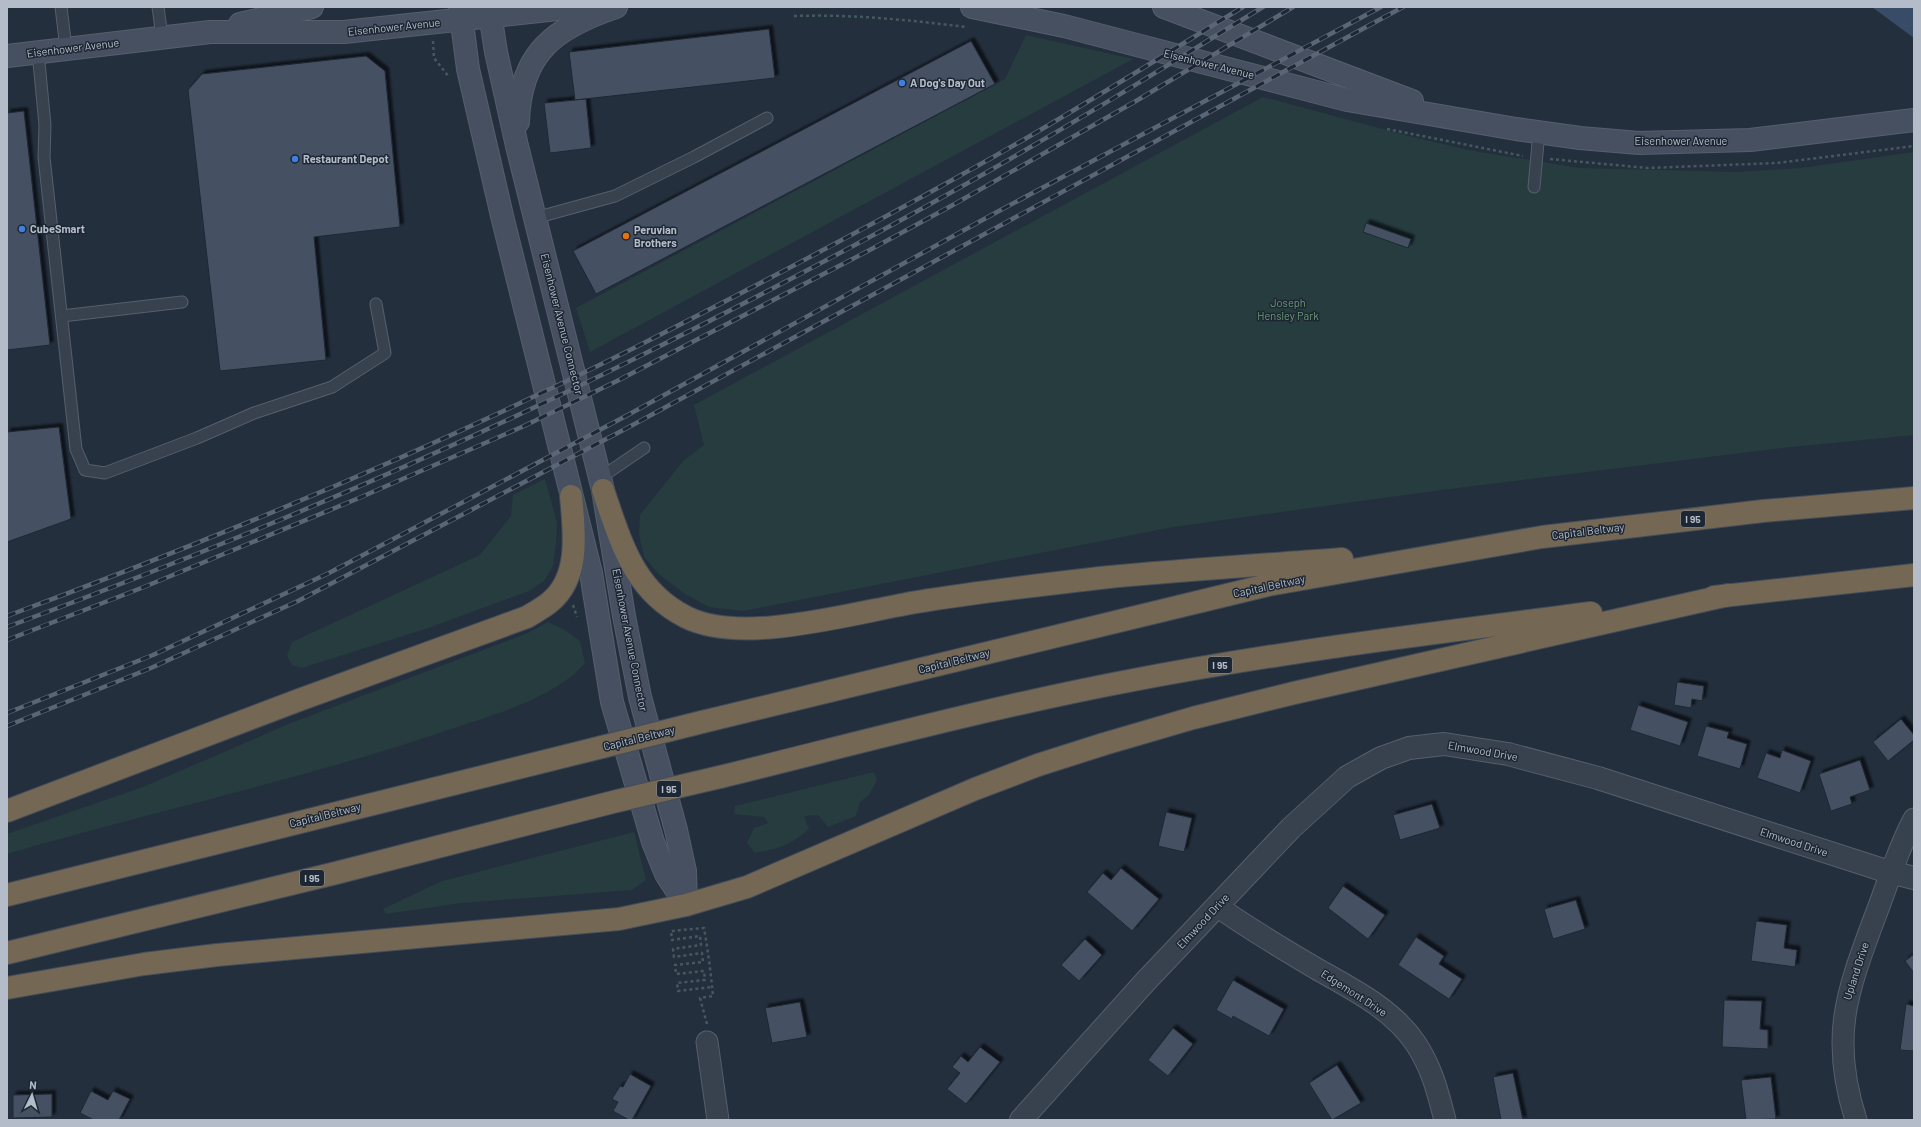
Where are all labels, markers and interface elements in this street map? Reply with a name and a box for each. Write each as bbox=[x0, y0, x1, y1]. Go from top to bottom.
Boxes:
street label: Eisenhower Avenue bbox=[347, 15, 441, 38]
street label: Eisenhower Avenue bbox=[26, 35, 120, 60]
street label: Eisenhower Avenue bbox=[1162, 46, 1256, 81]
place label: A Dog's Day Out bbox=[910, 76, 985, 89]
marker: A Dog's Day Out bbox=[897, 78, 907, 88]
street label: Eisenhower Avenue bbox=[1635, 134, 1728, 147]
place label: Restaurant Depot bbox=[303, 152, 389, 165]
marker: Restaurant Depot bbox=[290, 154, 300, 164]
place label: CubeSmart bbox=[30, 222, 85, 235]
place label: Peruvian Brothers bbox=[634, 223, 677, 249]
marker: CubeSmart bbox=[17, 224, 27, 234]
marker: Peruvian Brothers bbox=[621, 231, 631, 241]
street label: Eisenhower Avenue Connector bbox=[539, 252, 586, 396]
park label: Joseph Hensley Park bbox=[1257, 296, 1319, 322]
road number: I 95 bbox=[1681, 511, 1705, 527]
street label: Capital Beltway bbox=[1551, 520, 1625, 541]
street label: Eisenhower Avenue Connector bbox=[610, 567, 651, 712]
street label: Capital Beltway bbox=[1232, 572, 1306, 599]
street label: Capital Beltway bbox=[917, 645, 991, 676]
road number: I 95 bbox=[1208, 657, 1232, 673]
street label: Capital Beltway bbox=[602, 722, 676, 753]
street label: Elmwood Drive bbox=[1447, 738, 1519, 763]
road number: I 95 bbox=[657, 781, 681, 797]
street label: Capital Beltway bbox=[288, 799, 362, 830]
street label: Elmwood Drive bbox=[1759, 824, 1830, 859]
road number: I 95 bbox=[300, 870, 324, 886]
street label: Elmwood Drive bbox=[1174, 890, 1232, 951]
street label: Upland Drive bbox=[1840, 940, 1871, 1001]
street label: Edgemont Drive bbox=[1319, 966, 1390, 1019]
north arrow bbox=[12, 1075, 52, 1115]
text: N bbox=[29, 1078, 37, 1091]

